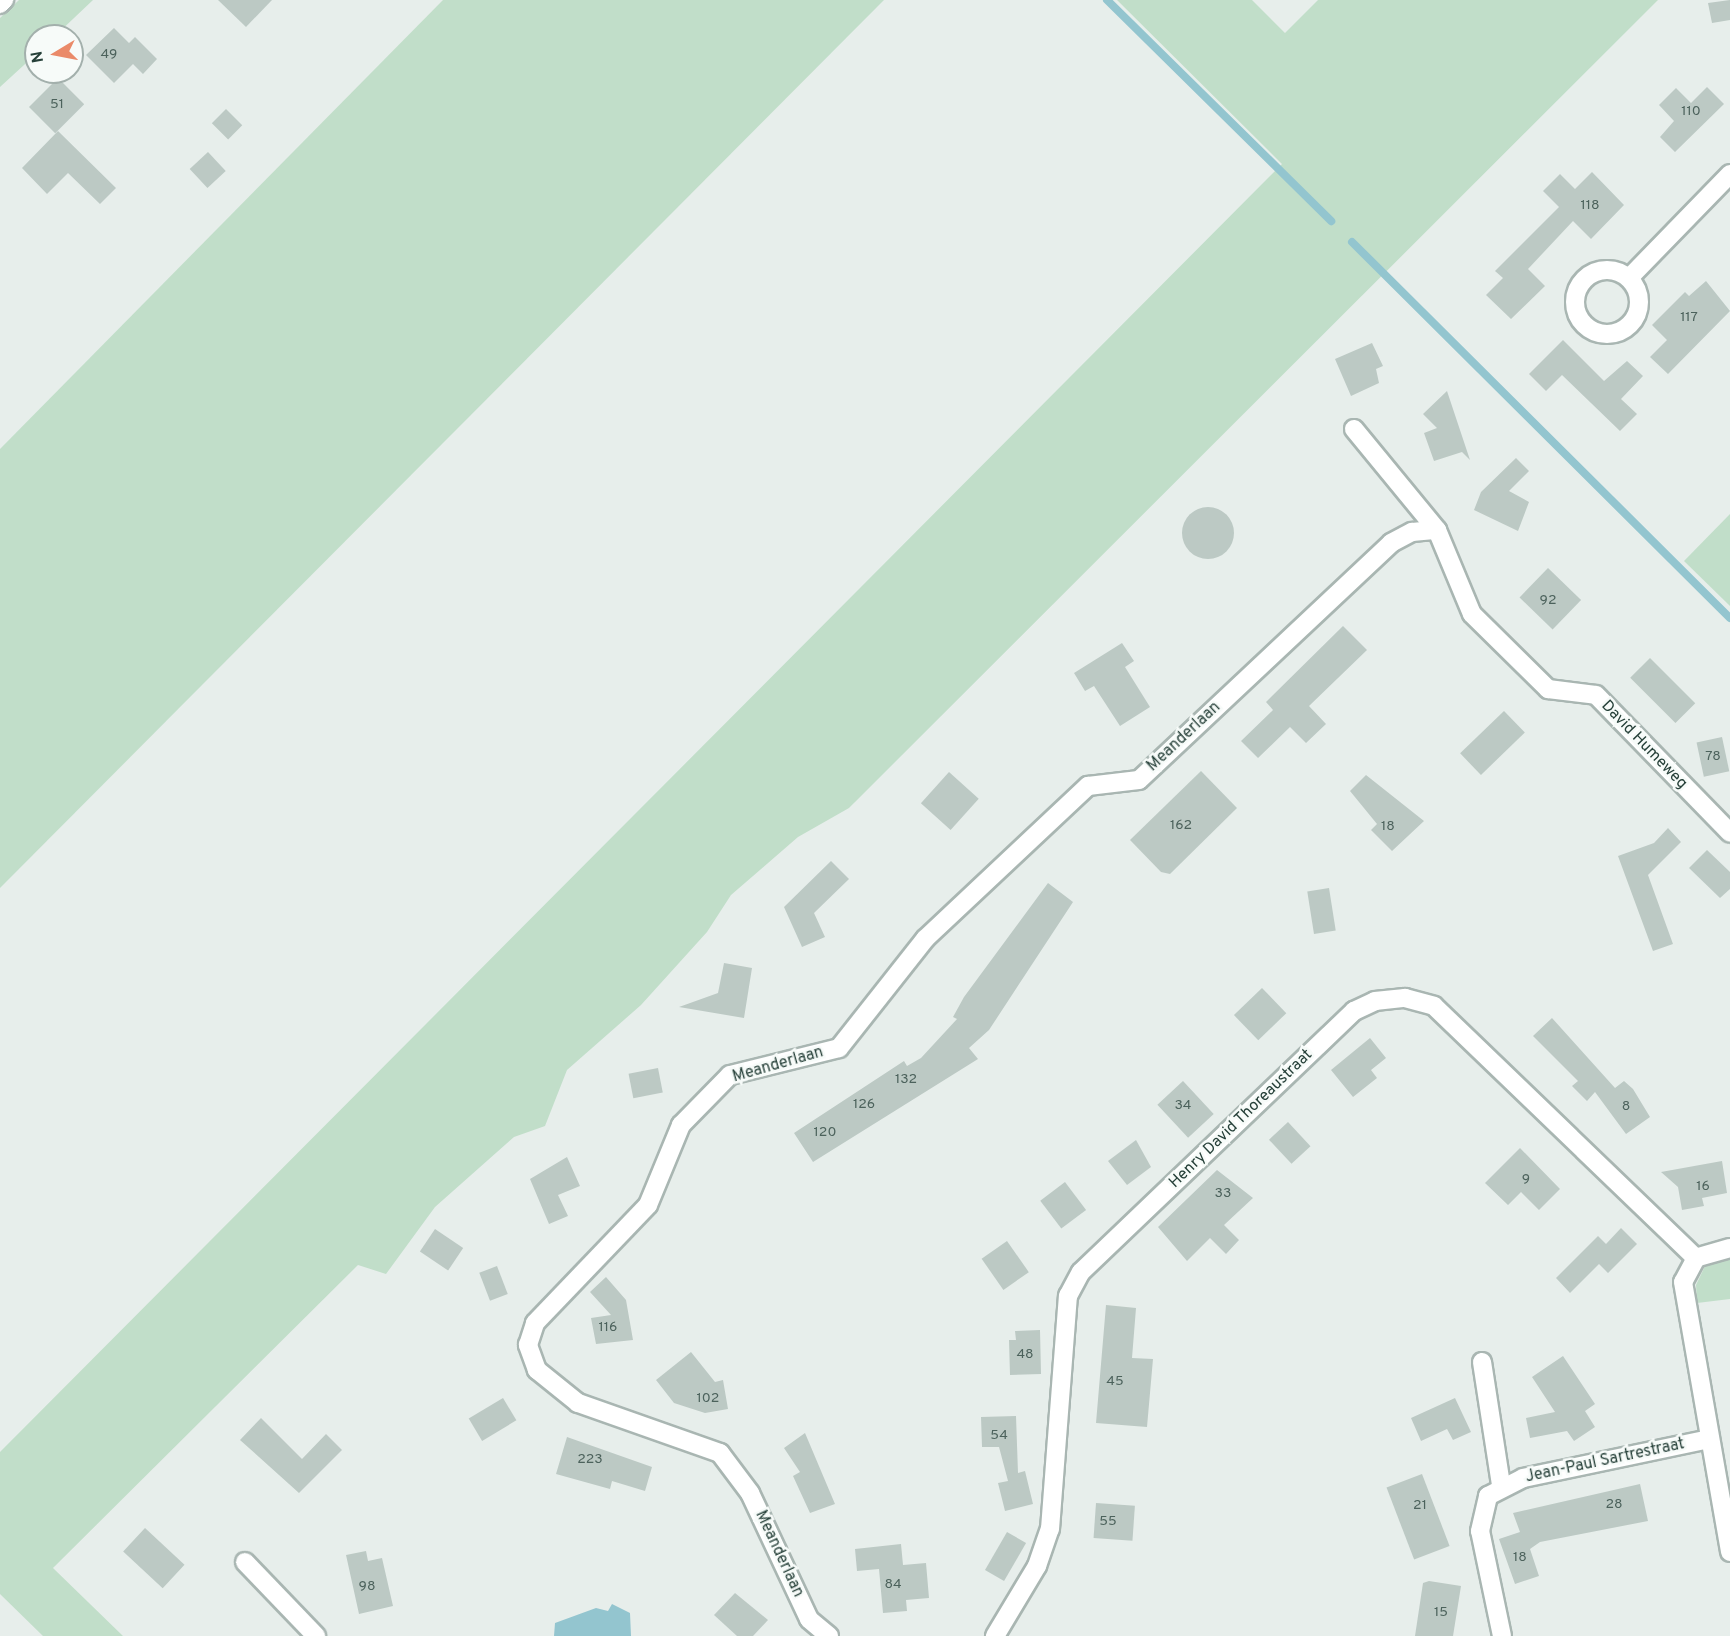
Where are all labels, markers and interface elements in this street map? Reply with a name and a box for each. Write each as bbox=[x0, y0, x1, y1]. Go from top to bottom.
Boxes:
north arrow bbox=[24, 24, 84, 84]
house number: 49 bbox=[101, 47, 117, 63]
text: N bbox=[27, 49, 49, 64]
house number: 51 bbox=[50, 97, 64, 113]
house number: 110 bbox=[1681, 104, 1701, 120]
house number: 118 bbox=[1581, 198, 1599, 214]
house number: 117 bbox=[1680, 310, 1698, 326]
house number: 92 bbox=[1540, 593, 1556, 609]
street label: David Humeweg bbox=[1597, 697, 1691, 793]
street label: Meanderlaan bbox=[1143, 698, 1225, 776]
house number: 78 bbox=[1705, 749, 1721, 765]
house number: 162 bbox=[1170, 818, 1192, 834]
house number: 18 bbox=[1381, 819, 1395, 835]
street label: Meanderlaan bbox=[730, 1043, 826, 1087]
street label: Henry David Thoreaustraat bbox=[1165, 1045, 1317, 1193]
house number: 132 bbox=[895, 1072, 917, 1088]
house number: 126 bbox=[853, 1097, 875, 1113]
house number: 34 bbox=[1174, 1098, 1192, 1114]
house number: 8 bbox=[1622, 1099, 1630, 1115]
house number: 120 bbox=[814, 1125, 836, 1141]
house number: 9 bbox=[1522, 1172, 1530, 1188]
house number: 16 bbox=[1696, 1179, 1710, 1195]
house number: 33 bbox=[1215, 1186, 1231, 1202]
house number: 116 bbox=[599, 1320, 617, 1336]
house number: 48 bbox=[1016, 1347, 1034, 1363]
house number: 45 bbox=[1106, 1374, 1124, 1390]
house number: 102 bbox=[697, 1391, 719, 1407]
house number: 54 bbox=[990, 1428, 1008, 1444]
street label: Jean-Paul Sartrestraat bbox=[1524, 1435, 1686, 1487]
house number: 223 bbox=[577, 1452, 603, 1468]
house number: 28 bbox=[1605, 1497, 1623, 1513]
house number: 21 bbox=[1413, 1498, 1427, 1514]
street label: Meanderlaan bbox=[751, 1508, 807, 1600]
house number: 55 bbox=[1099, 1514, 1117, 1530]
house number: 18 bbox=[1513, 1550, 1527, 1566]
house number: 84 bbox=[884, 1577, 902, 1593]
house number: 98 bbox=[359, 1579, 375, 1595]
house number: 15 bbox=[1434, 1605, 1448, 1621]

